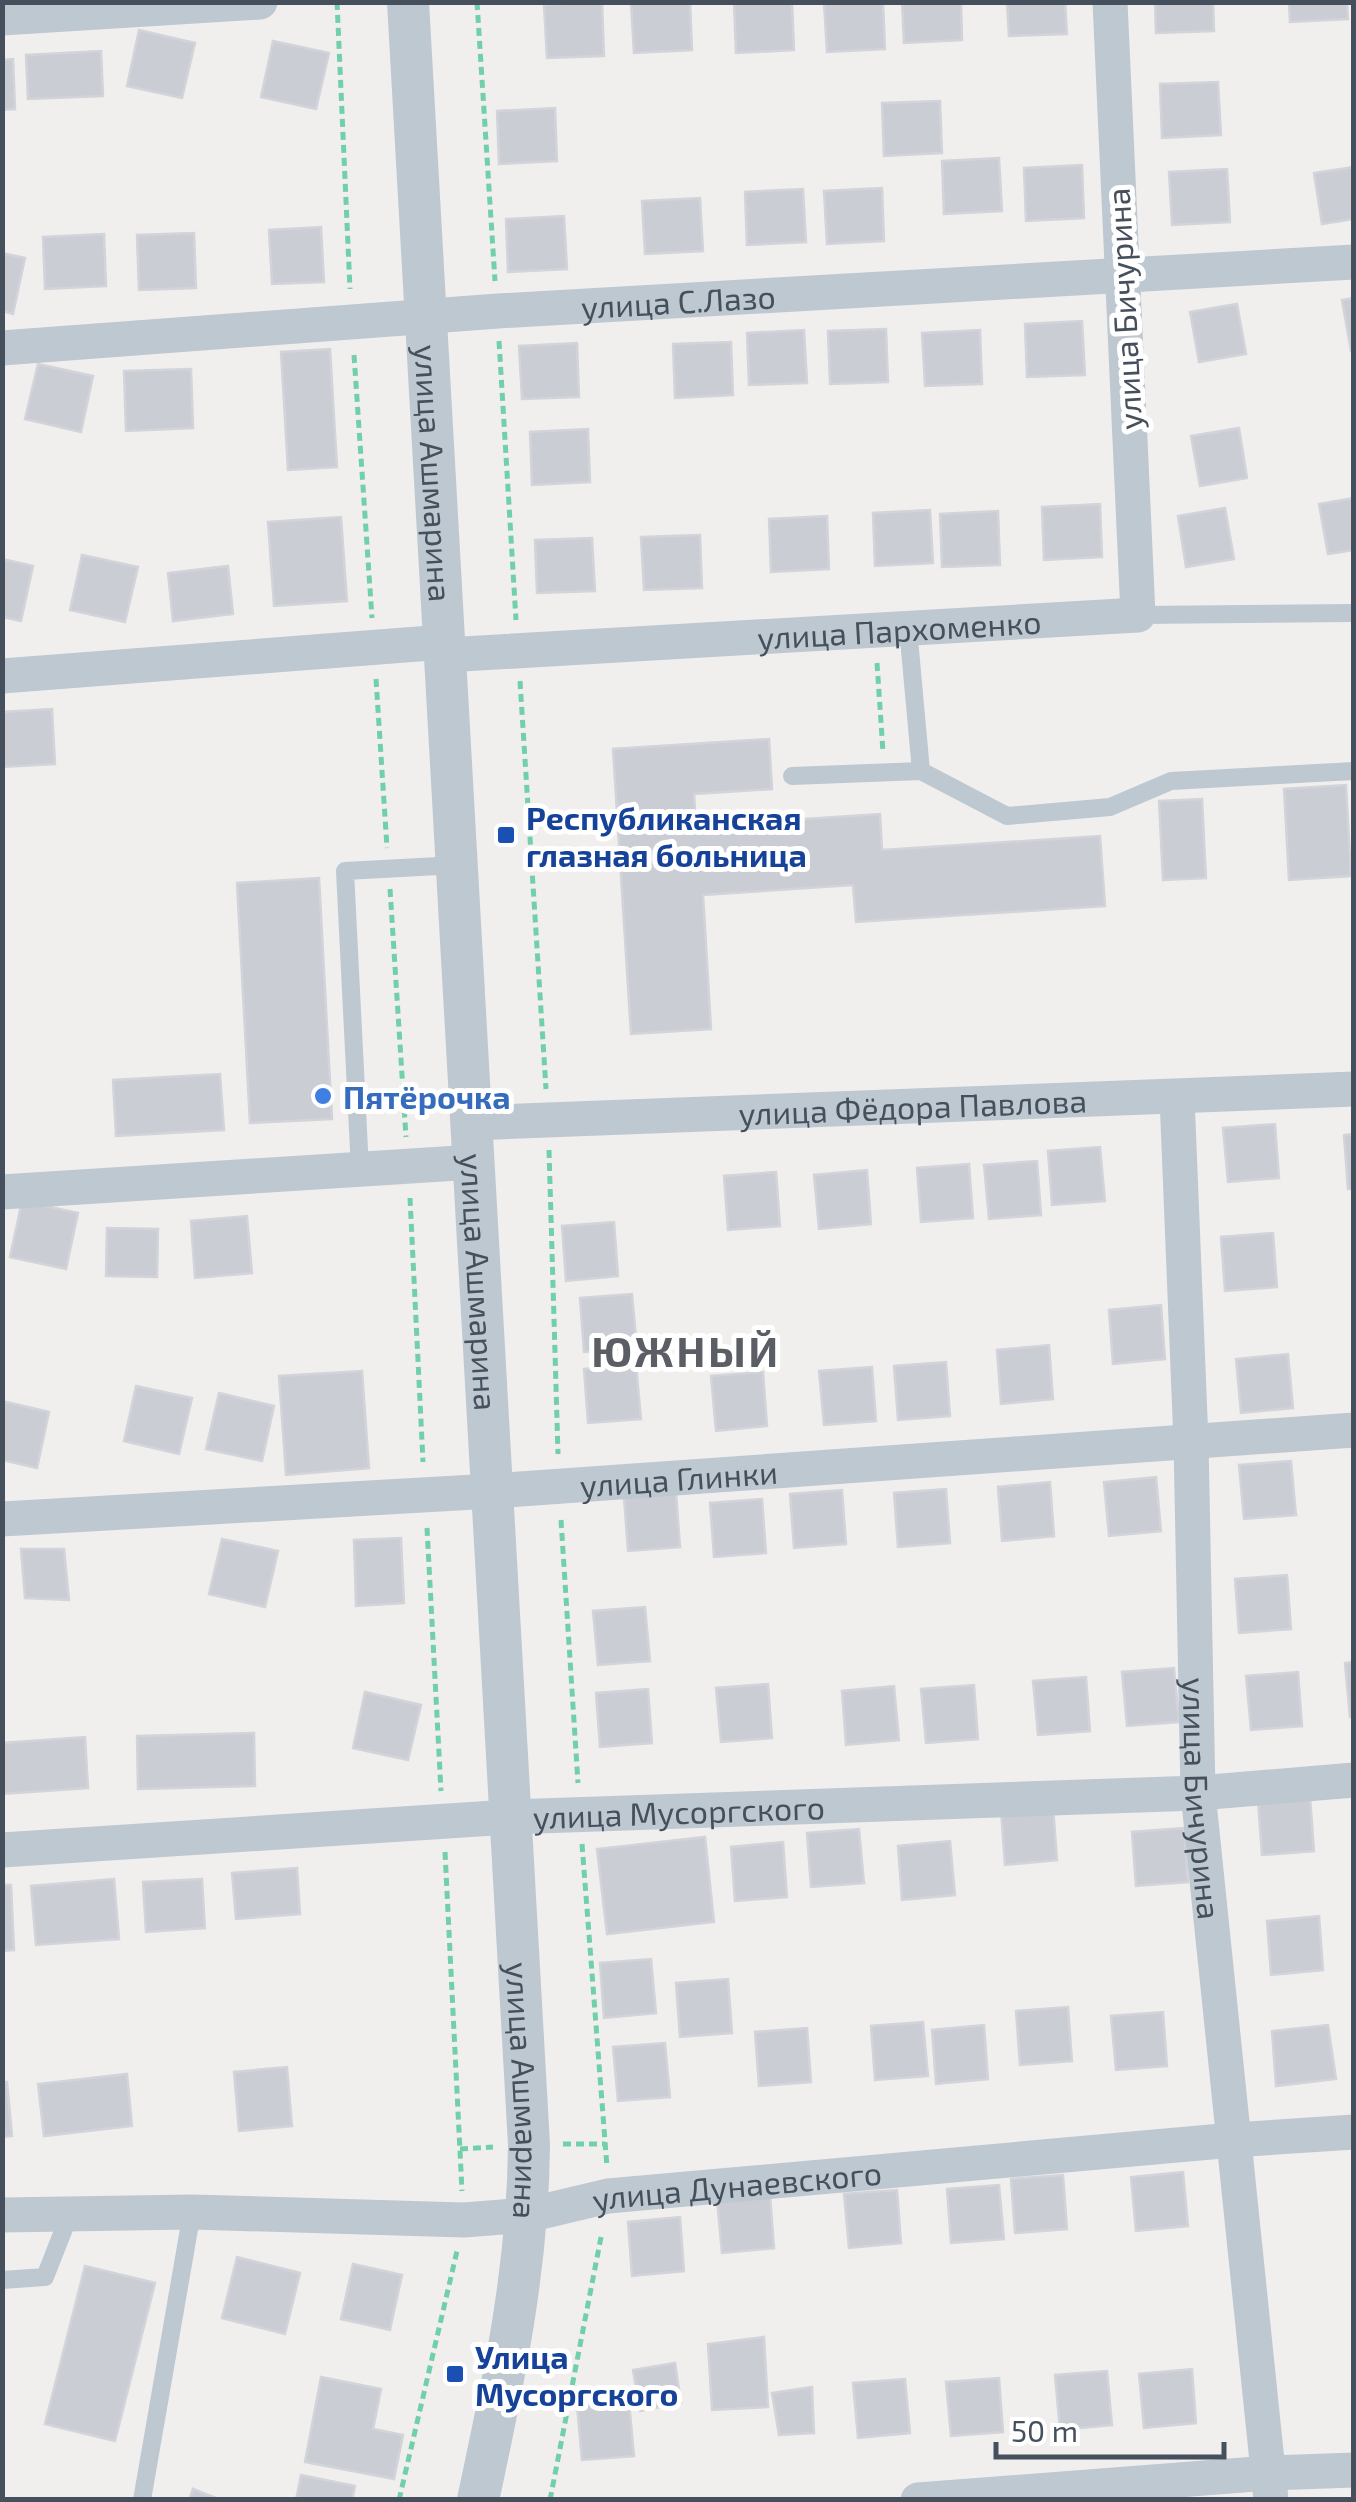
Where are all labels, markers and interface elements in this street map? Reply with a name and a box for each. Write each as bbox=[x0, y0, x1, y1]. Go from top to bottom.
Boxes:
street label: улица Бичурина bbox=[1098, 187, 1149, 431]
street label: улица С.Лазо bbox=[580, 276, 777, 326]
street label: улица Ашмарина bbox=[407, 344, 461, 603]
street label: улица Пархоменко bbox=[756, 602, 1042, 657]
place label: Республиканская глазная больница bbox=[526, 798, 807, 873]
marker: Республиканская глазная больница bbox=[495, 824, 517, 846]
place label: Пятёрочка bbox=[343, 1077, 511, 1115]
street label: улица Фёдора Павлова bbox=[738, 1080, 1088, 1133]
marker: Пятёрочка bbox=[312, 1085, 334, 1107]
street label: улица Ашмарина bbox=[453, 1152, 507, 1412]
district label: ЮЖНЫЙ bbox=[591, 1325, 781, 1375]
street label: улица Глинки bbox=[579, 1452, 779, 1505]
street label: улица Бичурина bbox=[1176, 1677, 1230, 1921]
street label: улица Мусоргского bbox=[532, 1787, 826, 1836]
street label: улица Ашмарина bbox=[499, 1961, 548, 2221]
street label: улица Дунаевского bbox=[588, 2153, 883, 2219]
place label: Улица Мусоргского bbox=[475, 2337, 678, 2413]
marker: Улица Мусоргского bbox=[444, 2363, 466, 2385]
scale bar bbox=[996, 2397, 1224, 2459]
text: 50 m bbox=[1011, 2412, 1078, 2448]

